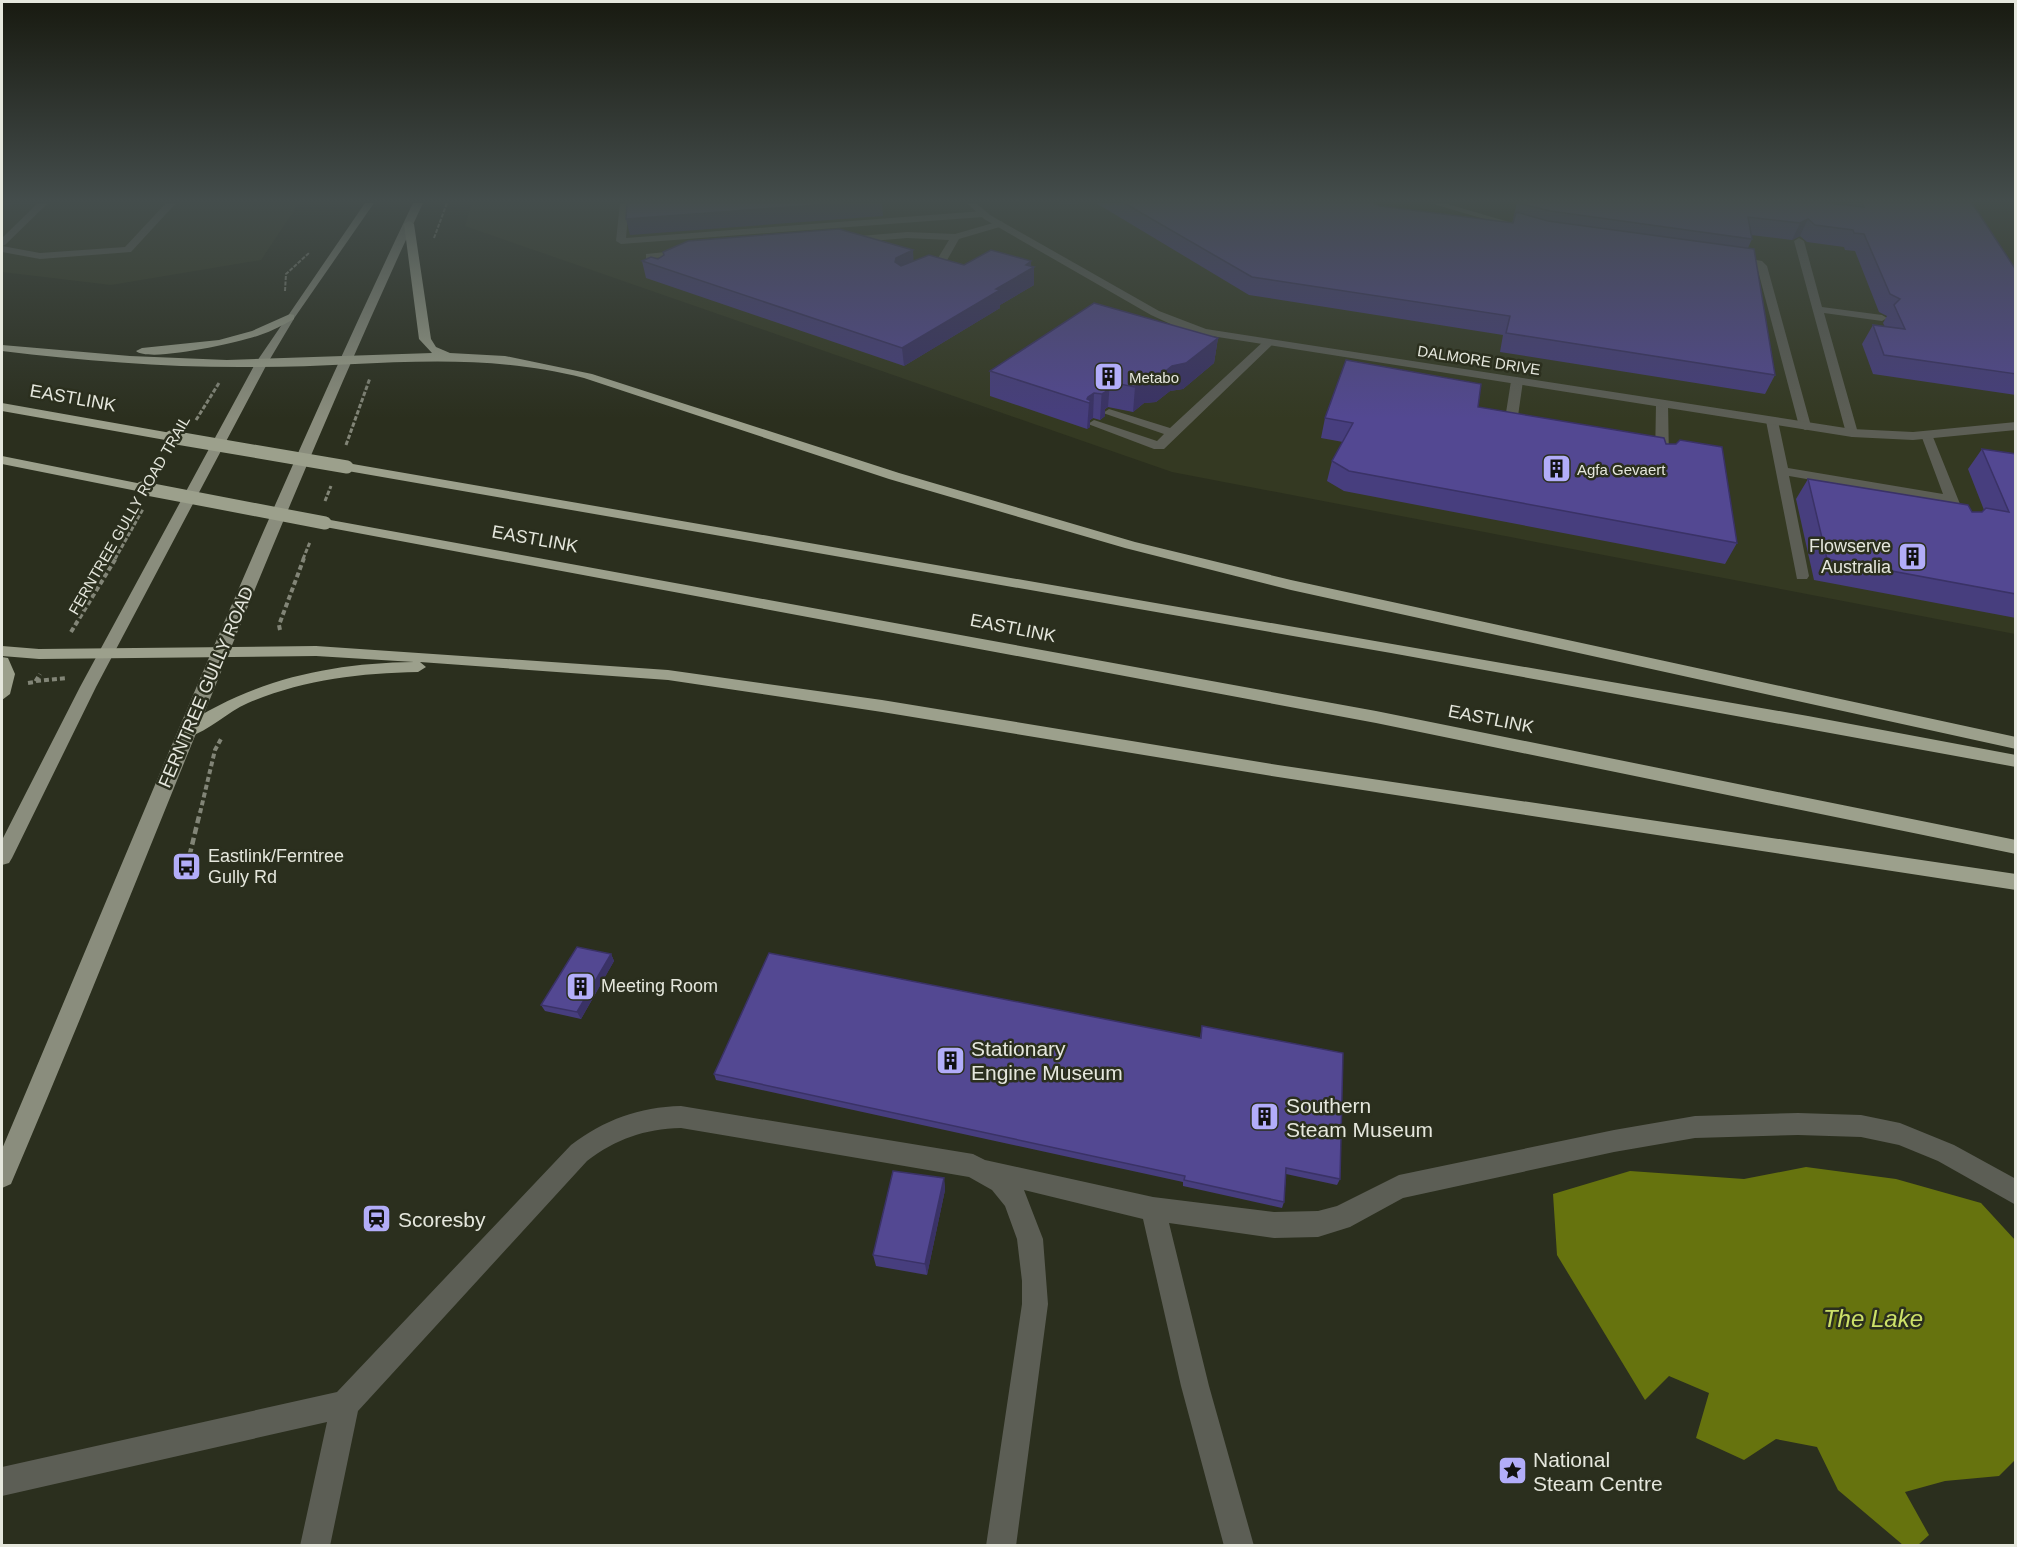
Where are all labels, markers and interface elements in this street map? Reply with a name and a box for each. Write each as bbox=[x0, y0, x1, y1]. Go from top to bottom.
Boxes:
street label: DALMORE DRIVE bbox=[1416, 342, 1542, 378]
building icon: Metabo bbox=[1092, 361, 1124, 393]
place label: Metabo bbox=[1129, 369, 1179, 386]
street label: EASTLINK bbox=[28, 381, 118, 415]
street label: FERNTREE GULLY ROAD TRAIL bbox=[65, 413, 193, 617]
building icon: Agfa Gevaert bbox=[1540, 453, 1572, 485]
place label: Agfa Gevaert bbox=[1577, 461, 1666, 478]
street label: EASTLINK bbox=[490, 522, 580, 556]
place label: Flowserve Australia bbox=[1809, 536, 1892, 577]
building icon: Flowserve Australia bbox=[1896, 540, 1928, 572]
street label: FERNTREE GULLY ROAD bbox=[155, 583, 257, 791]
street label: EASTLINK bbox=[968, 610, 1058, 646]
street label: EASTLINK bbox=[1446, 701, 1536, 737]
place label: Eastlink/Ferntree Gully Rd bbox=[208, 846, 344, 887]
bus stop icon: Eastlink/Ferntree Gully Rd bbox=[171, 850, 203, 882]
building icon: Meeting Room bbox=[564, 970, 596, 1002]
place label: Meeting Room bbox=[601, 976, 718, 996]
place label: Stationary Engine Museum bbox=[971, 1037, 1123, 1084]
building icon: Stationary Engine Museum bbox=[934, 1044, 966, 1076]
place label: Southern Steam Museum bbox=[1286, 1094, 1433, 1141]
building icon: Southern Steam Museum bbox=[1249, 1101, 1281, 1133]
station icon: Scoresby bbox=[361, 1203, 393, 1235]
place label: Scoresby bbox=[398, 1208, 486, 1231]
water label: The Lake bbox=[1823, 1305, 1923, 1332]
place label: National Steam Centre bbox=[1533, 1448, 1663, 1495]
place icon: National Steam Centre bbox=[1496, 1455, 1528, 1487]

